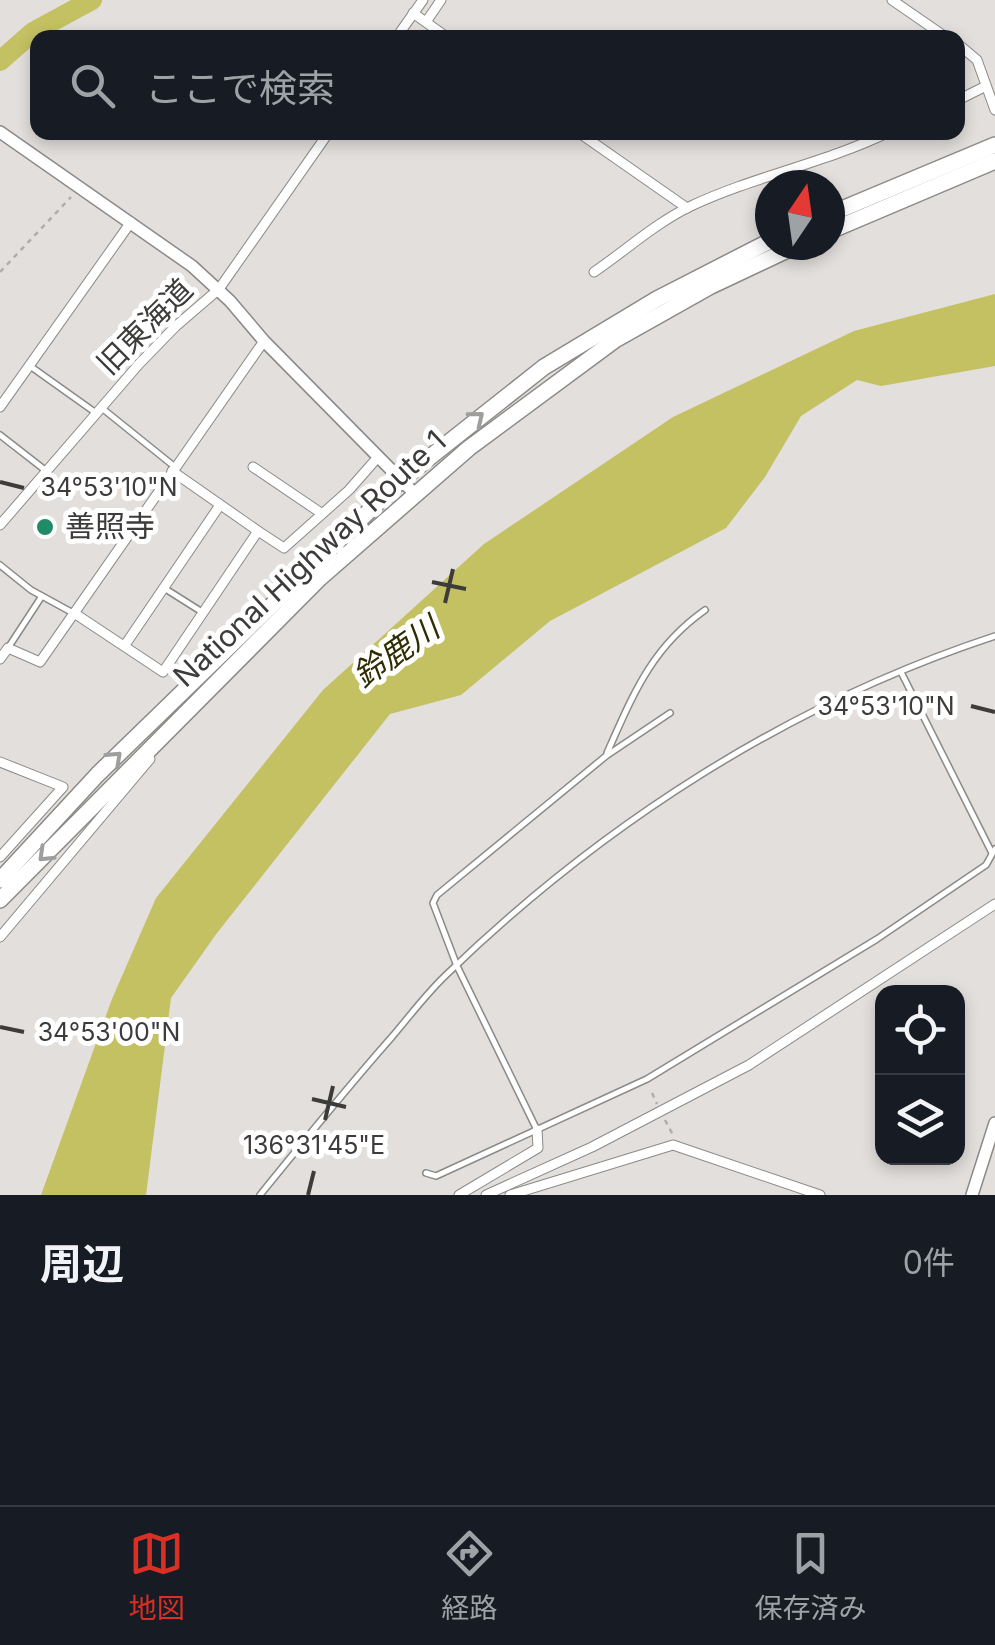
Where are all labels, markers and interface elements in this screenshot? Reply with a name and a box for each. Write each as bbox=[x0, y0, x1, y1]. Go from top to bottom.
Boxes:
search box bbox=[30, 30, 965, 140]
icon: search bbox=[65, 58, 120, 113]
text: ここで検索 bbox=[145, 65, 335, 111]
north arrow bbox=[755, 170, 845, 260]
street label: 旧東海道 bbox=[89, 271, 199, 381]
one-way arrow bbox=[465, 412, 483, 430]
street label: National Highway Route 1 bbox=[166, 423, 453, 694]
text: 34°53'10"N bbox=[40, 472, 178, 502]
place label: 善照寺 bbox=[65, 508, 155, 544]
marker: 善照寺 bbox=[34, 516, 56, 538]
water label: 鈴鹿川 bbox=[345, 606, 449, 695]
text: 34°53'10"N bbox=[817, 691, 955, 721]
one-way arrow bbox=[103, 752, 122, 770]
one-way arrow bbox=[38, 844, 56, 862]
map controls bbox=[875, 985, 965, 1165]
button: locate bbox=[875, 985, 965, 1075]
text: 34°53'00"N bbox=[38, 1017, 180, 1047]
button: layers bbox=[875, 1075, 965, 1165]
text: 136°31'45"E bbox=[243, 1130, 385, 1160]
text: 周辺 bbox=[40, 1238, 124, 1289]
text: 0件 bbox=[903, 1243, 955, 1282]
tab: 地図 bbox=[128, 1526, 185, 1626]
tab: 経路 bbox=[441, 1526, 498, 1626]
tab: 保存済み bbox=[754, 1526, 867, 1626]

